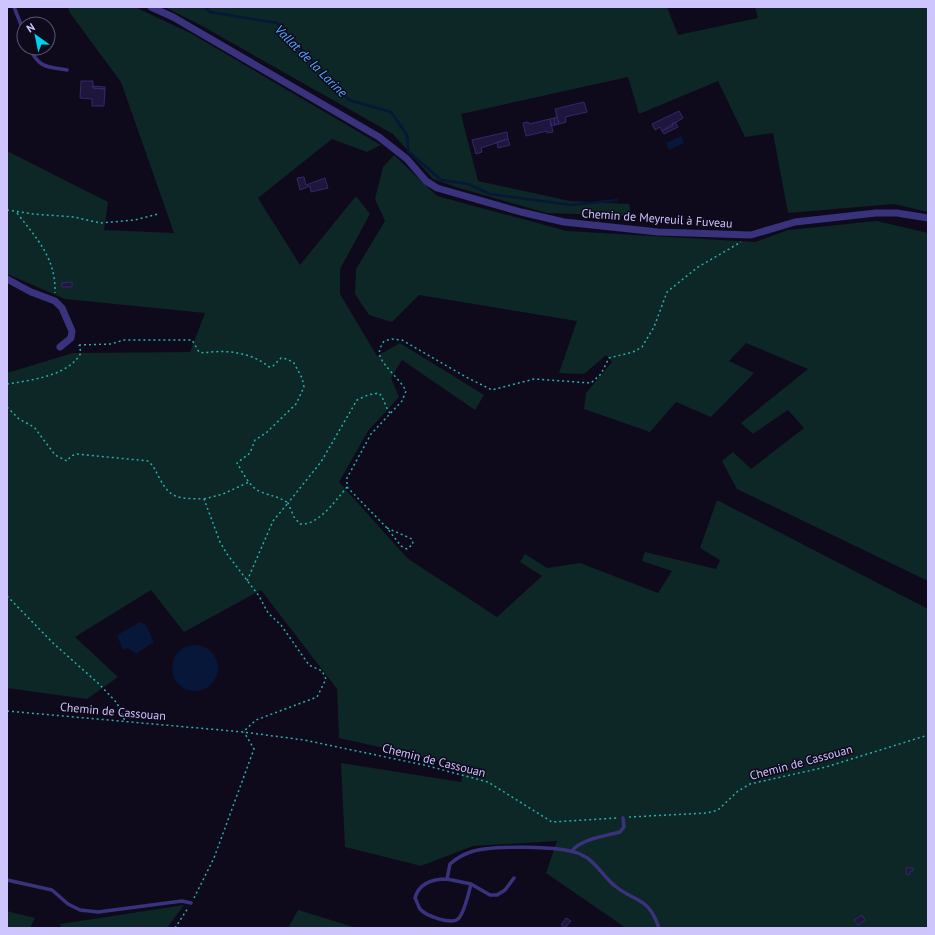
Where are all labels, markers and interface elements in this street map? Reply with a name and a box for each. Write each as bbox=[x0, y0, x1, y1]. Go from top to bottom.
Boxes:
north arrow bbox=[16, 16, 56, 56]
text: N bbox=[24, 20, 37, 35]
water label: Vallat de la Larine bbox=[271, 21, 351, 101]
street label: Chemin de Meyreuil à Fuveau bbox=[581, 205, 733, 231]
street label: Chemin de Cassouan bbox=[59, 699, 167, 723]
street label: Chemin de Cassouan bbox=[381, 740, 487, 780]
street label: Chemin de Cassouan bbox=[748, 741, 854, 783]

